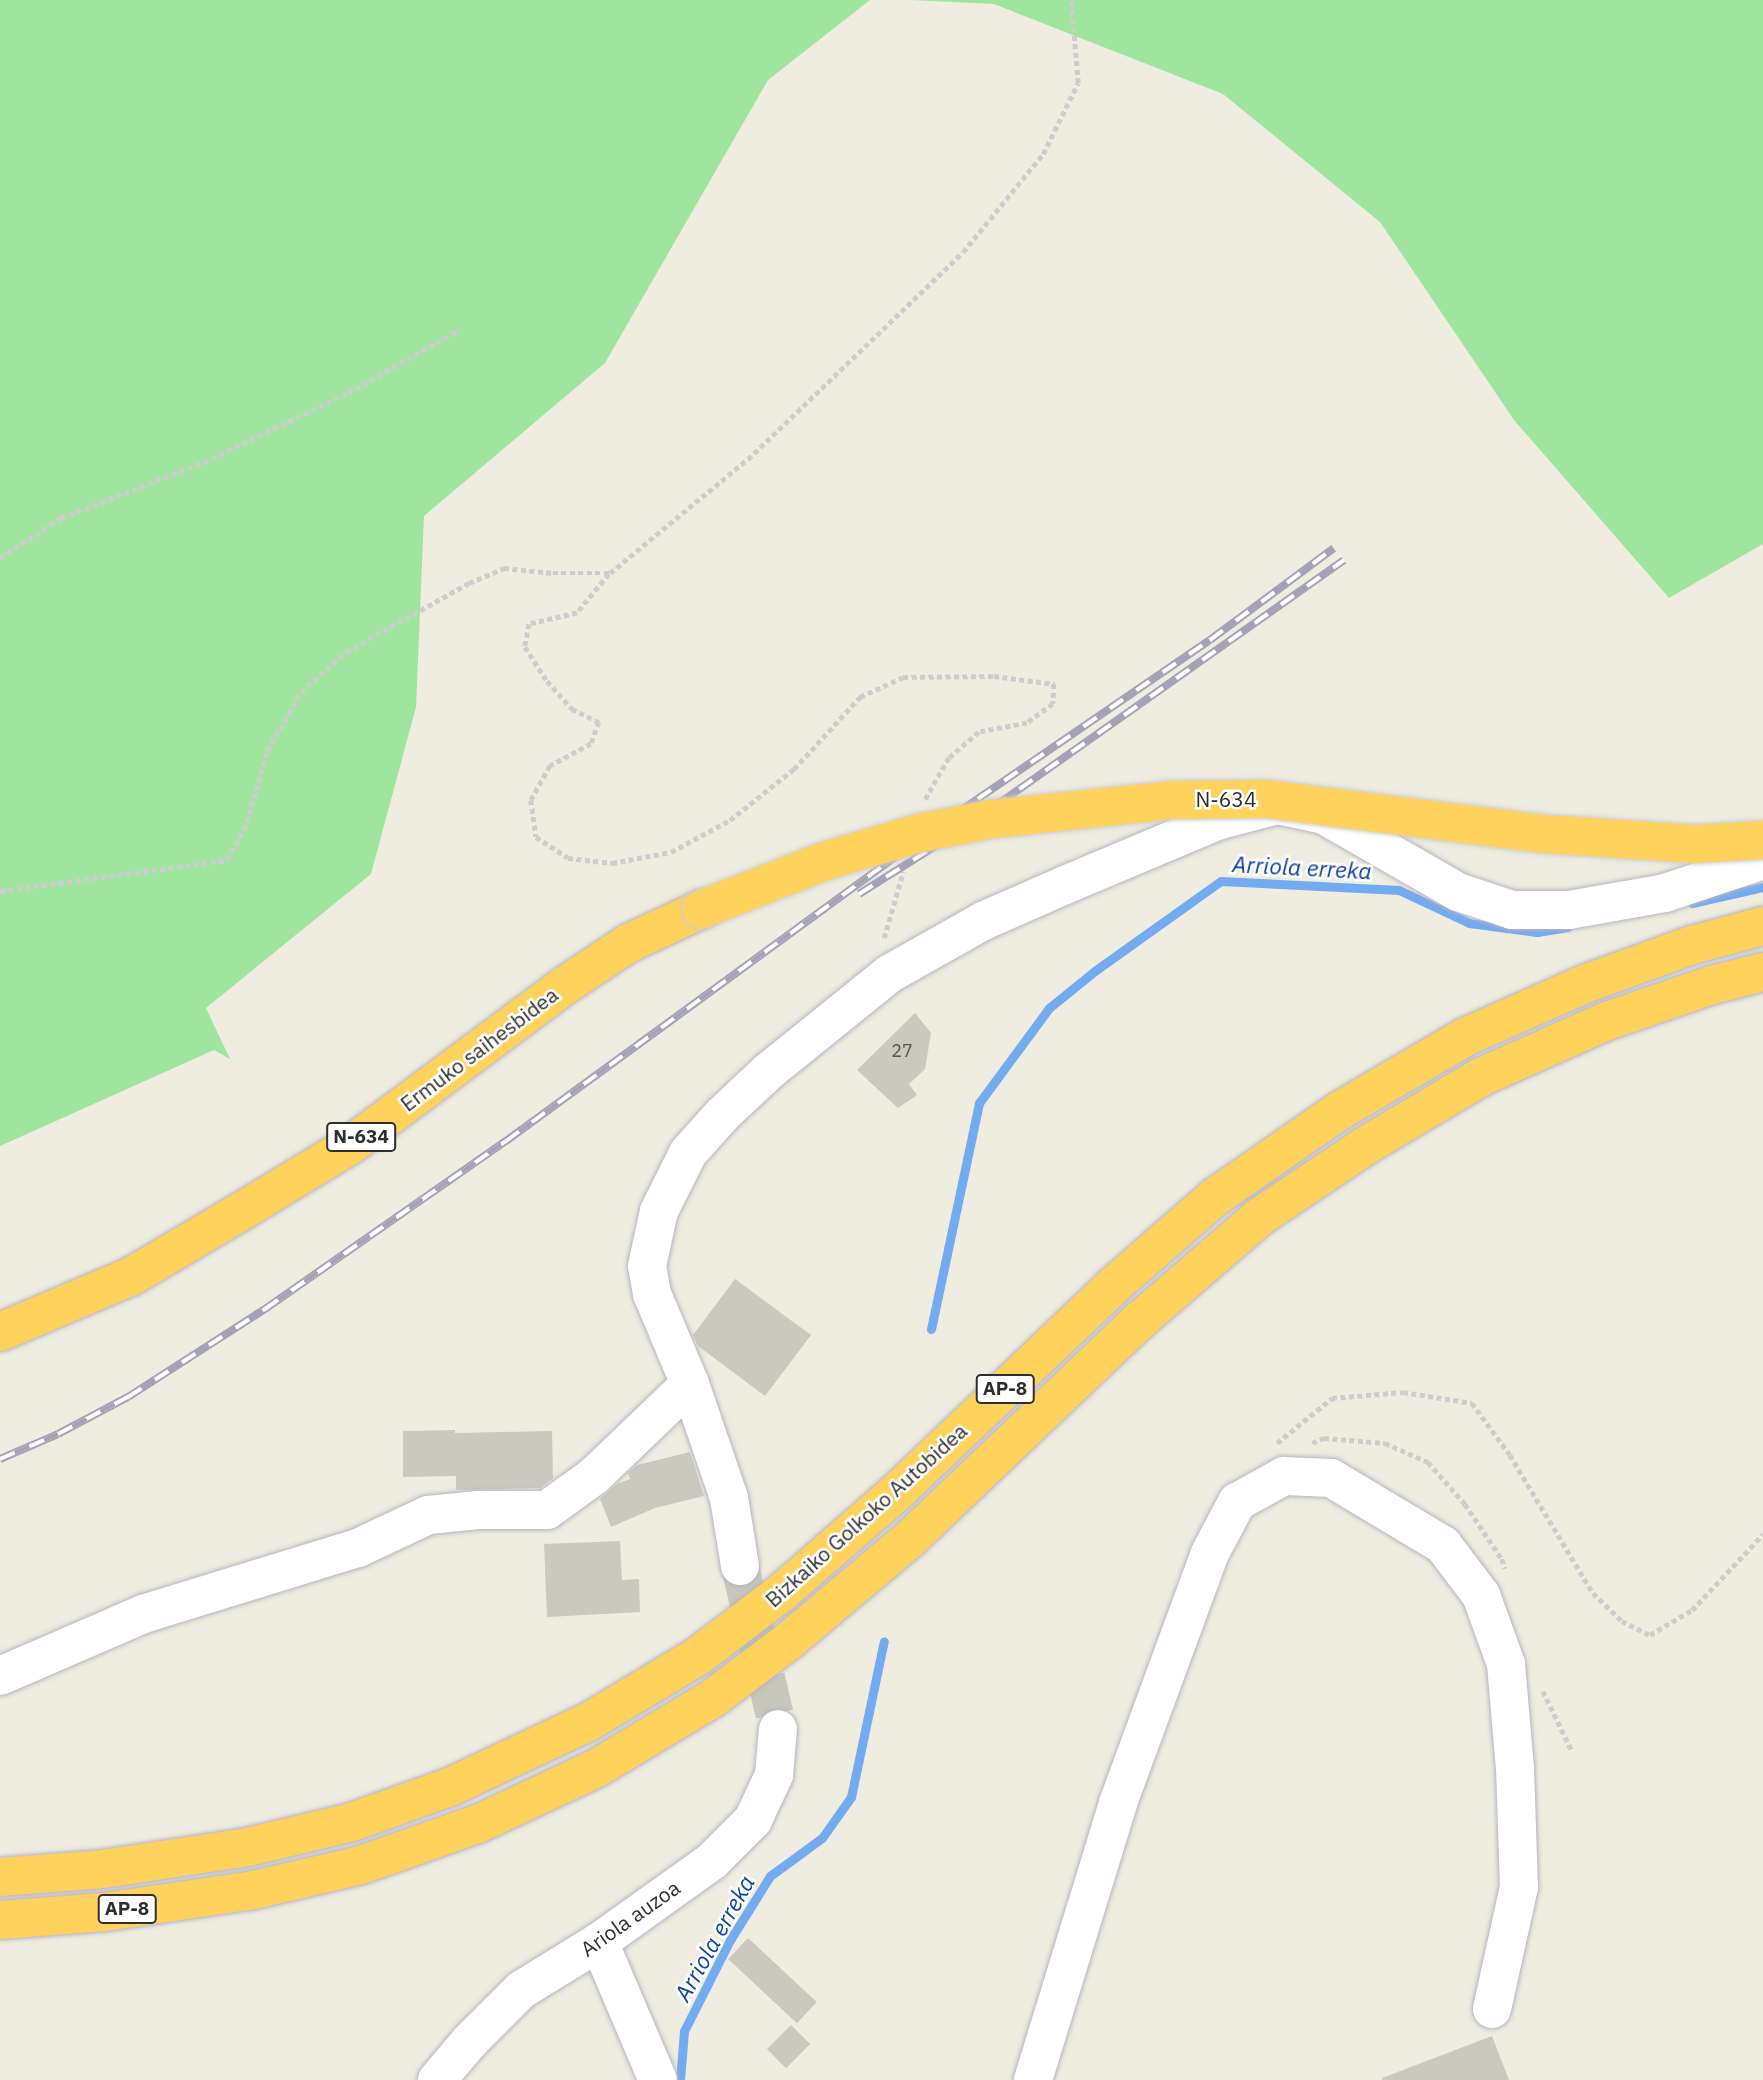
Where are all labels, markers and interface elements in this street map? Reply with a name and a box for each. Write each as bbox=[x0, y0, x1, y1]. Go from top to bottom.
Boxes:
street label: N-634 bbox=[1195, 786, 1257, 812]
water label: Arriola erreka bbox=[1232, 850, 1372, 884]
street label: Ermuko saihesbidea bbox=[395, 982, 563, 1116]
house number: 27 bbox=[891, 1040, 913, 1062]
road number: N-634 bbox=[326, 1121, 396, 1152]
road number: AP-8 bbox=[975, 1373, 1035, 1404]
street label: Bizkaiko Golkoko Autobidea bbox=[760, 1418, 972, 1612]
water label: Arriola erreka bbox=[668, 1870, 760, 2006]
street label: Ariola auzoa bbox=[575, 1874, 685, 1962]
road number: AP-8 bbox=[97, 1894, 157, 1924]

